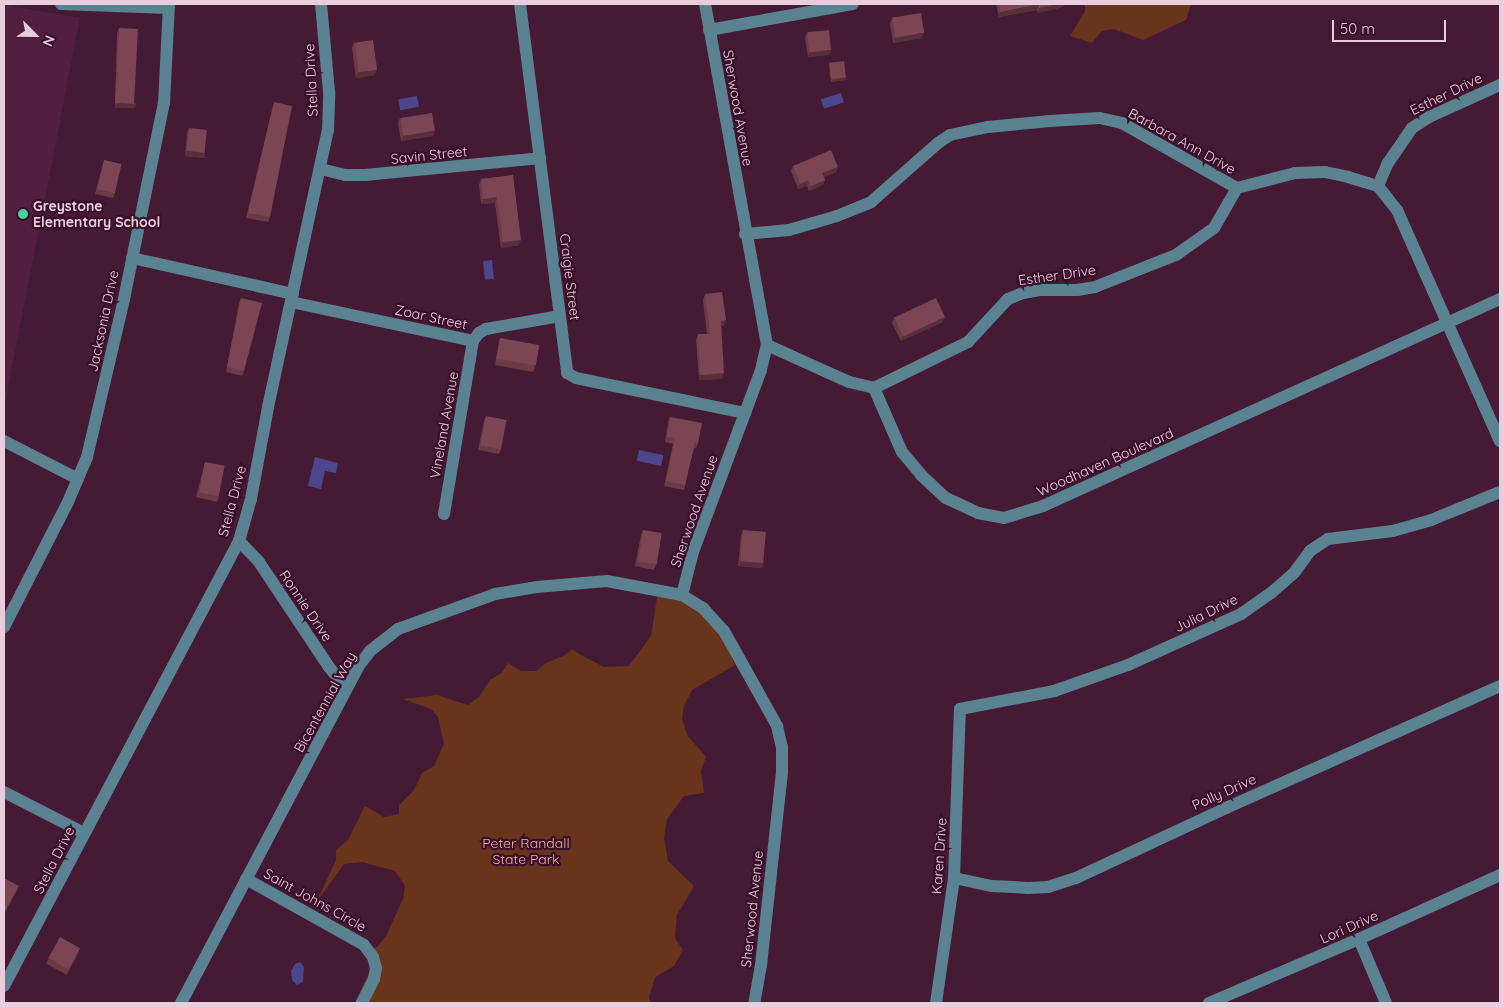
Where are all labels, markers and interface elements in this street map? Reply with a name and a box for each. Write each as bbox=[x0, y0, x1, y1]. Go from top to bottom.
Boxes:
north arrow bbox=[10, 10, 60, 60]
scale bar bbox=[1334, 10, 1448, 42]
text: 50 m bbox=[1340, 19, 1375, 38]
text: N bbox=[39, 33, 59, 49]
street label: Stella Drive bbox=[301, 43, 321, 117]
street label: Sherwood Avenue bbox=[720, 49, 756, 167]
street label: Esther Drive bbox=[1407, 69, 1485, 119]
street label: Barbara Ann Drive bbox=[1125, 105, 1239, 177]
street label: Savin Street bbox=[390, 143, 468, 167]
place label: Greystone Elementary School bbox=[33, 198, 160, 230]
marker: Greystone Elementary School bbox=[17, 208, 29, 220]
street label: Craigie Street bbox=[556, 233, 584, 321]
street label: Esther Drive bbox=[1017, 261, 1097, 289]
street label: Jacksonia Drive bbox=[84, 269, 122, 373]
street label: Zoar Street bbox=[393, 301, 469, 333]
street label: Vineland Avenue bbox=[426, 370, 462, 480]
street label: Woodhaven Boulevard bbox=[1034, 424, 1176, 500]
street label: Sherwood Avenue bbox=[667, 453, 721, 569]
street label: Stella Drive bbox=[214, 464, 250, 538]
street label: Ronnie Drive bbox=[276, 567, 336, 645]
street label: Julia Drive bbox=[1172, 591, 1240, 635]
street label: Bicentennial Way bbox=[290, 649, 360, 755]
street label: Polly Drive bbox=[1189, 770, 1259, 814]
street label: Karen Drive bbox=[928, 817, 950, 895]
street label: Stella Drive bbox=[30, 824, 78, 896]
park label: Peter Randall State Park bbox=[482, 835, 570, 868]
street label: Sherwood Avenue bbox=[738, 850, 766, 968]
street label: Saint Johns Circle bbox=[261, 865, 369, 935]
street label: Lori Drive bbox=[1317, 907, 1381, 947]

